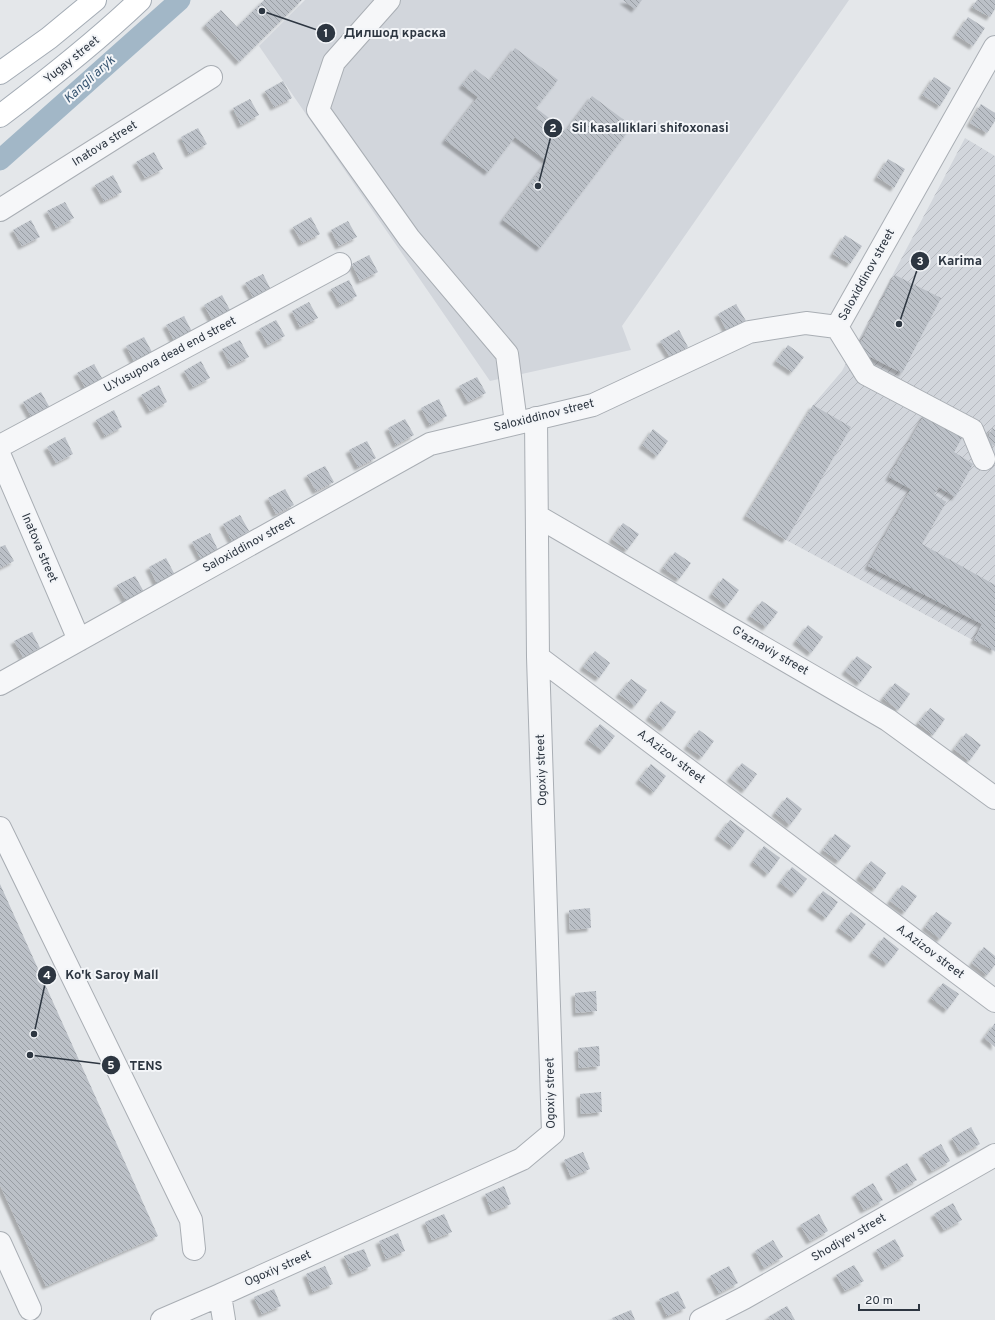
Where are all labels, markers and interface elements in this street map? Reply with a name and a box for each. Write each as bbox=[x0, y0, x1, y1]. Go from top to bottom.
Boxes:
callout: Дилшод краска bbox=[316, 20, 454, 45]
text: 1 bbox=[324, 26, 328, 42]
text: Дилшод краска bbox=[344, 26, 446, 42]
street label: Yugay street bbox=[41, 33, 103, 87]
water label: Kangli aryk bbox=[61, 53, 119, 107]
callout: Sil kasalliklari shifoxonasi bbox=[543, 115, 736, 140]
street label: Inatova street bbox=[69, 118, 141, 170]
text: 2 bbox=[549, 121, 557, 137]
text: Sil kasalliklari shifoxonasi bbox=[571, 121, 729, 137]
street label: Saloxiddinov street bbox=[835, 226, 899, 324]
callout: Karima bbox=[910, 248, 990, 273]
text: 3 bbox=[916, 254, 924, 270]
text: Karima bbox=[938, 254, 982, 270]
street label: U.Yusupova dead end street bbox=[101, 313, 239, 397]
street label: Saloxiddinov street bbox=[492, 396, 596, 436]
street label: Inatova street bbox=[17, 511, 61, 585]
street label: Saloxiddinov street bbox=[200, 513, 298, 577]
street label: G'aznaviy street bbox=[729, 623, 811, 679]
street label: A.Azizov street bbox=[634, 726, 708, 788]
street label: Ogoxiy street bbox=[533, 734, 551, 806]
street label: A.Azizov street bbox=[893, 921, 967, 983]
callout: Ko'k Saroy Mall bbox=[37, 962, 166, 987]
text: 4 bbox=[43, 968, 51, 984]
text: Ko'k Saroy Mall bbox=[65, 968, 159, 984]
callout: TENS bbox=[101, 1052, 170, 1077]
street label: Ogoxiy street bbox=[542, 1057, 560, 1129]
text: 5 bbox=[107, 1058, 115, 1074]
text: TENS bbox=[129, 1059, 163, 1075]
street label: Shodiyev street bbox=[809, 1210, 889, 1266]
street label: Ogoxiy street bbox=[242, 1247, 314, 1291]
scale bar bbox=[859, 1286, 919, 1312]
text: 20 m bbox=[865, 1293, 893, 1309]

